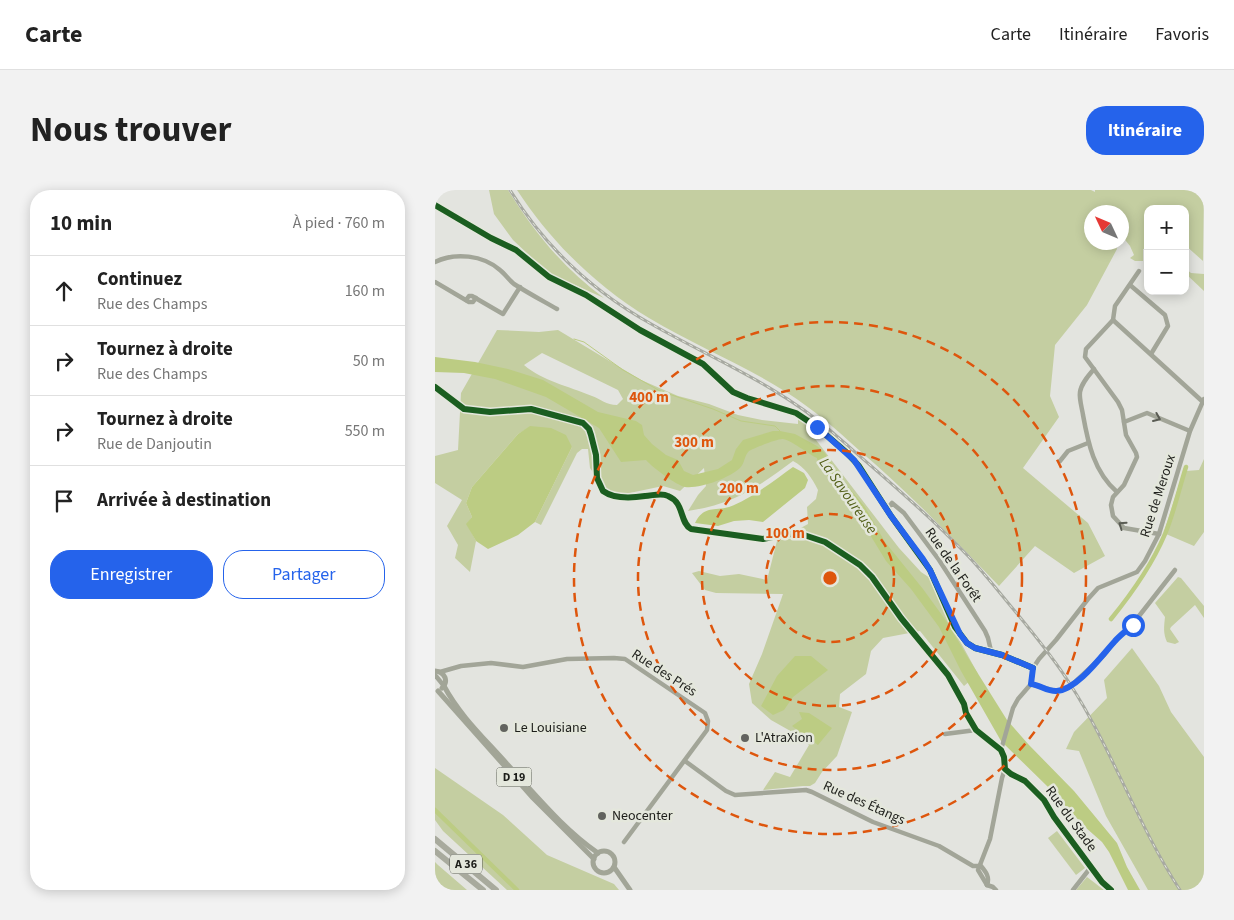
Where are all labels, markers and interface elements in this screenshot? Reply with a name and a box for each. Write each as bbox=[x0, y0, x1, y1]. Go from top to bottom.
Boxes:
text: Carte bbox=[25, 17, 82, 52]
text: Carte bbox=[991, 22, 1031, 47]
text: Itinéraire bbox=[1059, 22, 1127, 47]
text: Favoris bbox=[1155, 22, 1209, 47]
text: Nous trouver bbox=[30, 105, 231, 155]
button: Itinéraire bbox=[1086, 106, 1204, 155]
north arrow bbox=[1084, 205, 1129, 250]
map controls bbox=[1144, 205, 1189, 295]
button: + bbox=[1144, 205, 1189, 250]
text: 10 min bbox=[50, 208, 112, 238]
text: À pied · 760 m bbox=[293, 212, 385, 234]
button: − bbox=[1144, 250, 1189, 295]
text: Continuez bbox=[97, 266, 182, 293]
icon: ahead bbox=[50, 277, 78, 305]
text: 160 m bbox=[345, 280, 385, 302]
text: Rue des Champs bbox=[97, 293, 207, 315]
text: Tournez à droite bbox=[97, 336, 233, 363]
icon: right bbox=[50, 347, 78, 375]
text: 50 m bbox=[353, 350, 385, 372]
text: Rue des Champs bbox=[97, 363, 207, 385]
text: 400 m bbox=[629, 387, 669, 408]
text: Tournez à droite bbox=[97, 406, 233, 433]
one-way arrow bbox=[1152, 411, 1161, 422]
route end bbox=[806, 416, 829, 439]
icon: right bbox=[50, 417, 78, 445]
text: 550 m bbox=[345, 420, 385, 442]
text: 300 m bbox=[674, 432, 714, 453]
text: Rue de Danjoutin bbox=[97, 433, 212, 455]
street label: Rue de Meroux bbox=[1135, 451, 1181, 540]
water label: La Savoureuse bbox=[814, 454, 882, 538]
text: 200 m bbox=[719, 478, 759, 499]
icon: arrive bbox=[50, 487, 78, 515]
text: Arrivée à destination bbox=[97, 487, 271, 514]
one-way arrow bbox=[1118, 521, 1127, 531]
text: 100 m bbox=[765, 523, 805, 544]
street label: Rue de la Forêt bbox=[920, 524, 986, 607]
button: Enregistrer bbox=[50, 550, 213, 599]
button: Partager bbox=[223, 550, 385, 599]
centre of rings bbox=[821, 569, 839, 587]
route start bbox=[1122, 614, 1145, 637]
street label: Rue des Prés bbox=[627, 644, 701, 702]
place label: Le Louisiane bbox=[514, 718, 587, 738]
marker: Le Louisiane bbox=[498, 722, 510, 734]
place label: L'AtraXion bbox=[755, 728, 813, 748]
marker: L'AtraXion bbox=[739, 732, 751, 744]
road number: D 19 bbox=[497, 768, 531, 786]
street label: Rue des Étangs bbox=[820, 776, 908, 830]
street label: Rue du Stade bbox=[1040, 782, 1102, 856]
place label: Neocenter bbox=[612, 806, 673, 826]
marker: Neocenter bbox=[596, 810, 608, 822]
road number: A 36 bbox=[450, 854, 482, 874]

